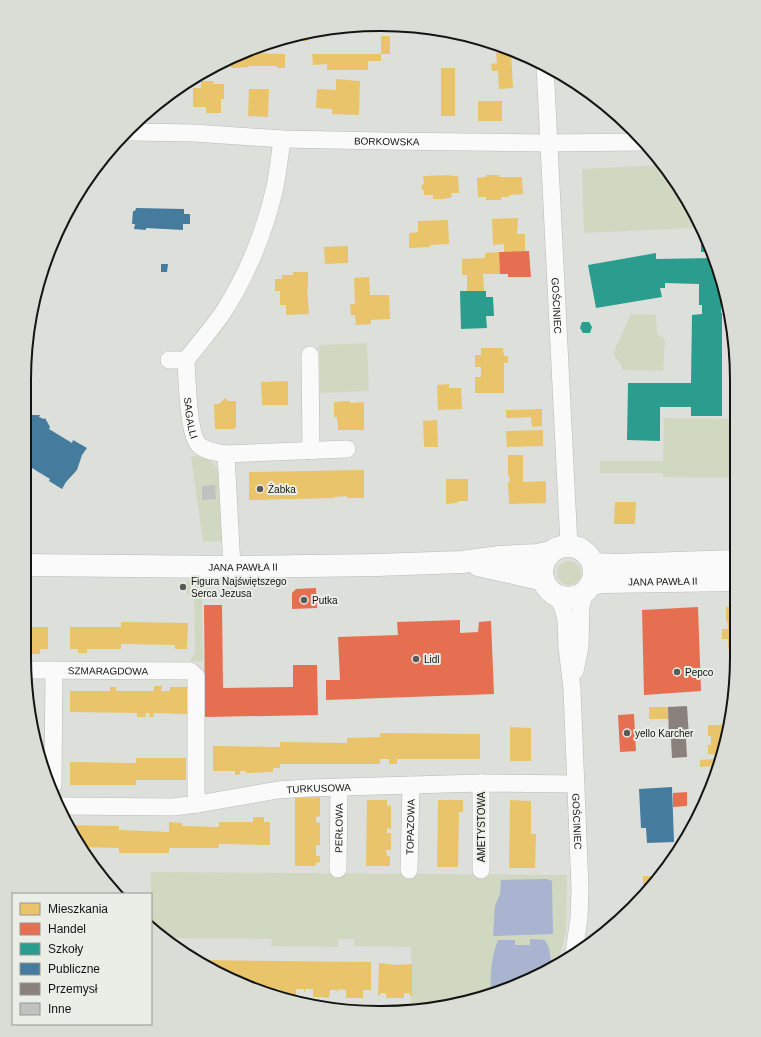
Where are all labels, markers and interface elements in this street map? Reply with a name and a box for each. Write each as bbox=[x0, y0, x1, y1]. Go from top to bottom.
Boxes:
street label: BORKOWSKA bbox=[354, 135, 420, 147]
street label: GOŚCINIEC bbox=[550, 277, 564, 334]
street label: SAGALLI bbox=[183, 397, 200, 440]
place label: Żabka bbox=[268, 483, 296, 495]
marker: Żabka bbox=[255, 484, 265, 494]
street label: JANA PAWŁA II bbox=[208, 561, 278, 573]
street label: JANA PAWŁA II bbox=[628, 575, 698, 587]
place label: Figura Najświętszego Serca Jezusa bbox=[191, 576, 287, 599]
marker: Figura Najświętszego Serca Jezusa bbox=[178, 582, 188, 592]
marker: Putka bbox=[299, 595, 309, 605]
place label: Putka bbox=[312, 595, 338, 606]
marker: Lidl bbox=[411, 654, 421, 664]
place label: Lidl bbox=[424, 654, 440, 665]
street label: SZMARAGDOWA bbox=[68, 665, 148, 676]
marker: Pepco bbox=[672, 667, 682, 677]
place label: Pepco bbox=[685, 667, 714, 678]
marker: yello Karcher bbox=[622, 728, 632, 738]
place label: yello Karcher bbox=[635, 728, 694, 739]
street label: TURKUSOWA bbox=[286, 781, 351, 795]
street label: AMETYSTOWA bbox=[476, 791, 487, 862]
street label: GOŚCINIEC bbox=[571, 793, 584, 850]
street label: TOPAZOWA bbox=[404, 799, 416, 855]
street label: PERŁOWA bbox=[333, 803, 344, 853]
legend bbox=[12, 893, 152, 1025]
text: Mieszkania bbox=[48, 902, 108, 916]
text: Handel bbox=[48, 922, 86, 936]
text: Szkoły bbox=[48, 942, 83, 956]
text: Publiczne bbox=[48, 962, 100, 976]
text: Przemysł bbox=[48, 982, 98, 996]
text: Inne bbox=[48, 1002, 72, 1016]

